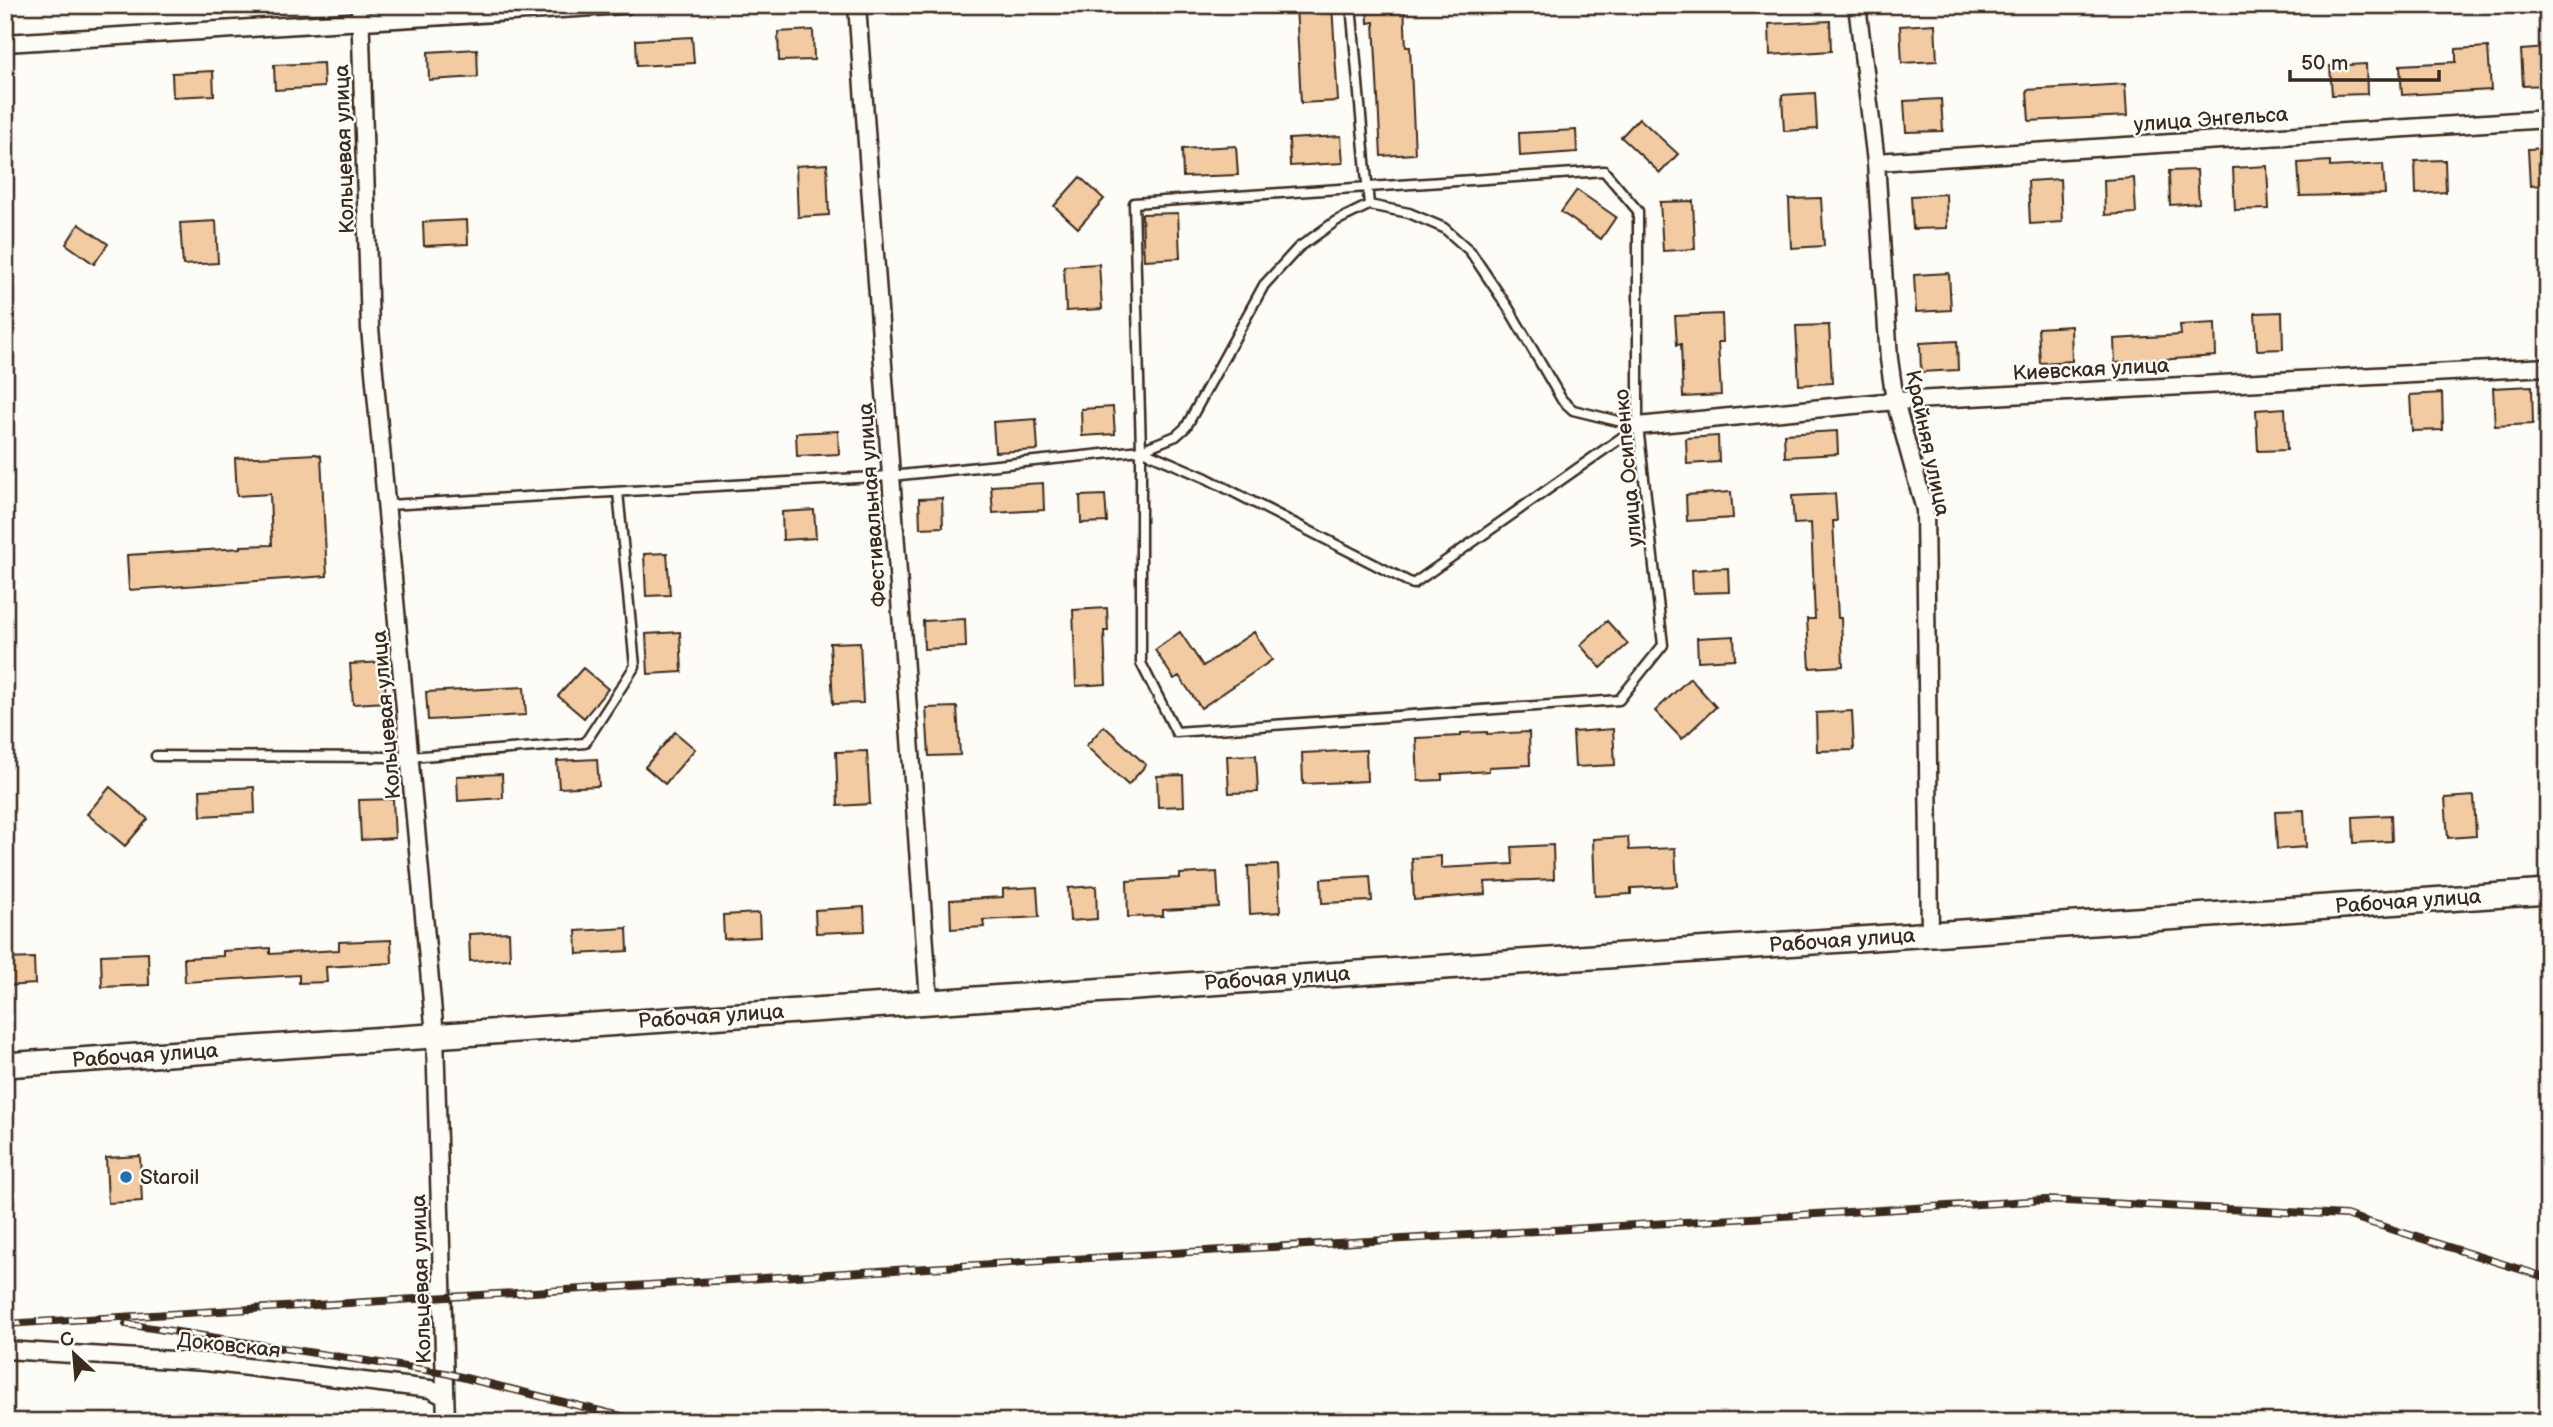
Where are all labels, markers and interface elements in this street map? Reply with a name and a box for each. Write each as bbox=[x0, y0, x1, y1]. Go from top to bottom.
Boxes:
scale bar bbox=[2290, 38, 2439, 82]
text: 50 m bbox=[2301, 51, 2348, 76]
street label: Кольцевая улица bbox=[329, 63, 360, 234]
street label: улица Энгельса bbox=[2133, 102, 2290, 137]
street label: Киевская улица bbox=[2012, 353, 2171, 386]
street label: Крайняя улица bbox=[1900, 368, 1955, 519]
street label: улица Осипенко bbox=[1609, 388, 1648, 548]
street label: Фестивальная улица bbox=[853, 401, 892, 608]
street label: Кольцевая улица bbox=[367, 629, 406, 800]
street label: Рабочая улица bbox=[2334, 884, 2483, 919]
street label: Рабочая улица bbox=[1768, 923, 1917, 958]
street label: Рабочая улица bbox=[1203, 961, 1352, 996]
street label: Рабочая улица bbox=[637, 999, 786, 1034]
street label: Рабочая улица bbox=[71, 1038, 220, 1073]
place label: Staroil bbox=[140, 1165, 199, 1190]
marker: Staroil bbox=[118, 1169, 134, 1185]
street label: Кольцевая улица bbox=[406, 1193, 437, 1364]
north arrow bbox=[38, 1318, 108, 1388]
text: С bbox=[56, 1327, 78, 1353]
street label: Доковская bbox=[176, 1328, 282, 1363]

